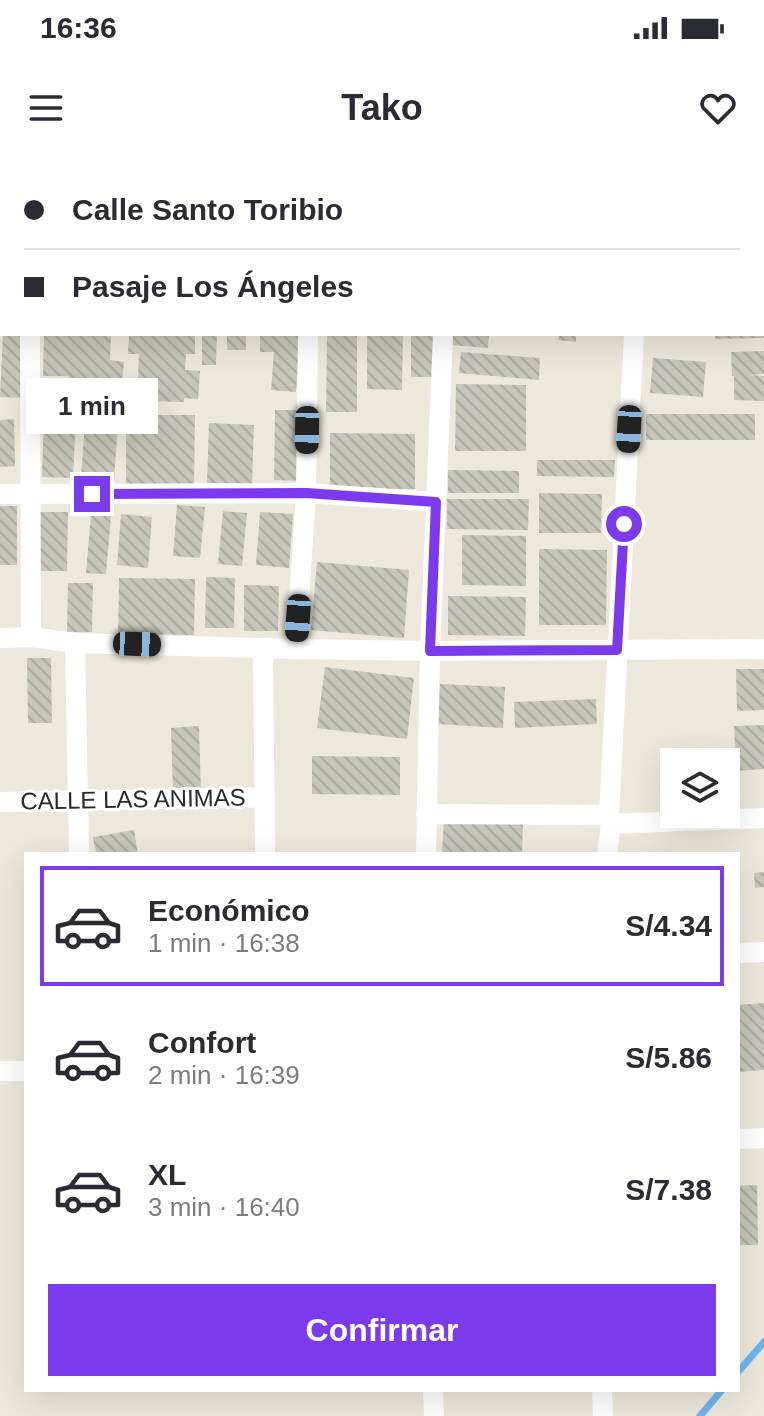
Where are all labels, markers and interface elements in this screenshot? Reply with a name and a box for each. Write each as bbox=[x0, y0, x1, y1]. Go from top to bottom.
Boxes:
text: 16:36 bbox=[40, 11, 117, 44]
icon: menu bbox=[24, 86, 68, 130]
icon: heart bbox=[696, 86, 740, 130]
text: Tako bbox=[341, 87, 423, 128]
text: Calle Santo Toribio bbox=[72, 193, 343, 226]
text: Pasaje Los Ángeles bbox=[72, 270, 354, 303]
callout: 1 min bbox=[26, 378, 158, 434]
text: 1 min bbox=[58, 391, 126, 421]
car bbox=[616, 404, 642, 454]
car bbox=[295, 406, 319, 454]
route end bbox=[74, 476, 110, 512]
route start bbox=[606, 506, 642, 542]
car bbox=[284, 593, 312, 643]
car bbox=[113, 631, 161, 657]
map controls bbox=[660, 748, 740, 828]
button: layers bbox=[660, 748, 740, 828]
street label: CALLE LAS ANIMAS bbox=[20, 784, 246, 814]
icon: car bbox=[52, 890, 124, 962]
text: Económico bbox=[148, 894, 310, 927]
text: S/4.34 bbox=[625, 909, 712, 942]
text: 1 min · 16:38 bbox=[148, 928, 300, 958]
icon: car bbox=[52, 1022, 124, 1094]
text: Confort bbox=[148, 1026, 256, 1059]
text: S/5.86 bbox=[625, 1041, 712, 1074]
text: 2 min · 16:39 bbox=[148, 1060, 300, 1090]
icon: car bbox=[52, 1154, 124, 1226]
text: XL bbox=[148, 1158, 186, 1191]
text: S/7.38 bbox=[625, 1173, 712, 1206]
text: 3 min · 16:40 bbox=[148, 1192, 300, 1222]
button: Confirmar bbox=[48, 1284, 716, 1376]

